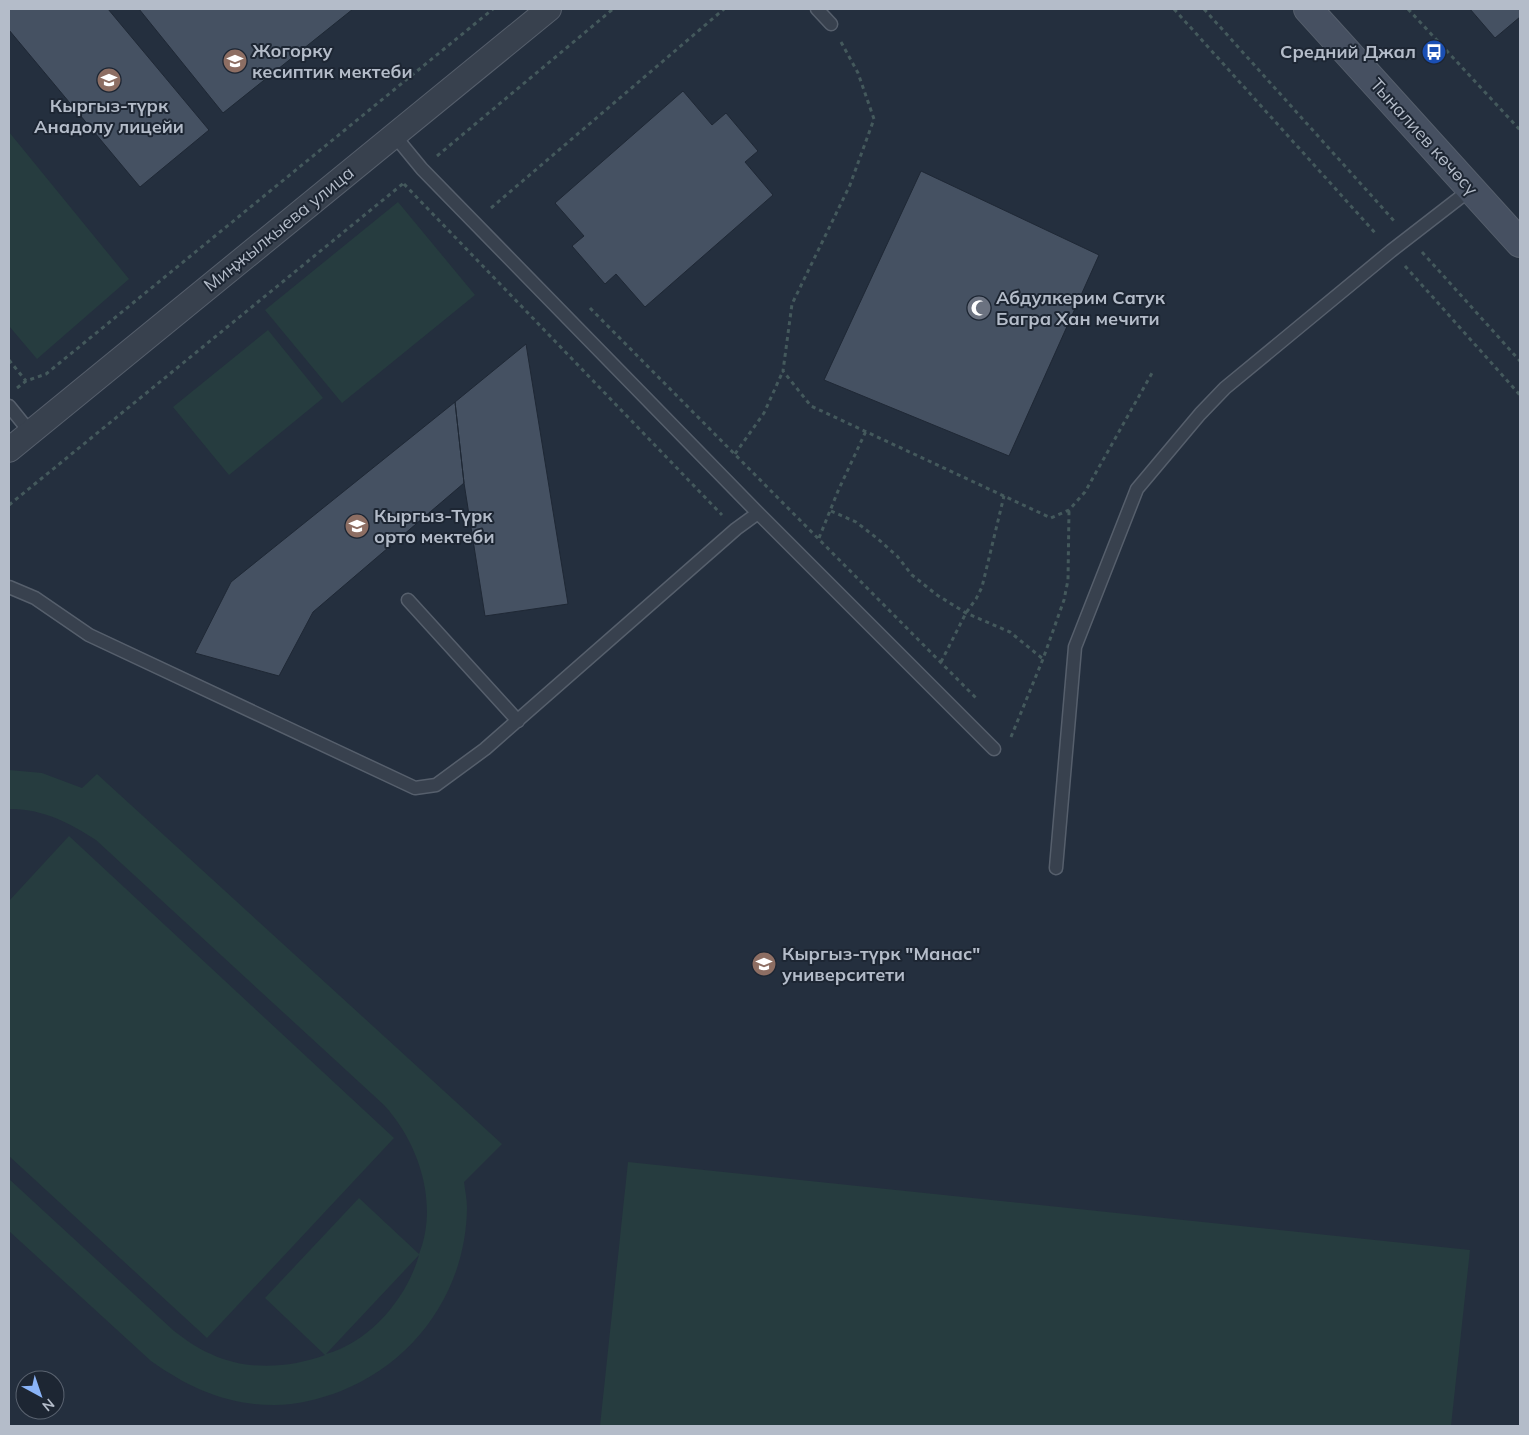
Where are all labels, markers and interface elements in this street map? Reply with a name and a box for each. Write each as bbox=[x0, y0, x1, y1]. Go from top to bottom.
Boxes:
place label: Жогорку кесиптик мектеби bbox=[252, 39, 413, 83]
bus stop icon: Средний Джал bbox=[1421, 39, 1447, 65]
place label: Средний Джал bbox=[1280, 40, 1416, 63]
school or university icon: Жогорку кесиптик мектеби bbox=[222, 48, 248, 74]
school or university icon: Кыргыз-түрк Анадолу лицейи bbox=[96, 67, 122, 93]
street label: Тыналиев көчөсү bbox=[1366, 73, 1483, 200]
place label: Кыргыз-түрк Анадолу лицейи bbox=[34, 94, 184, 138]
street label: Миңжылкыева улица bbox=[199, 161, 358, 296]
place label: Абдулкерим Сатук Багра Хан мечити bbox=[996, 286, 1166, 330]
mosque icon: Абдулкерим Сатук Багра Хан мечити bbox=[966, 295, 992, 321]
place label: Кыргыз-Түрк орто мектеби bbox=[374, 504, 494, 548]
school or university icon: Кыргыз-Түрк орто мектеби bbox=[344, 513, 370, 539]
place label: Кыргыз-түрк "Манас" университети bbox=[782, 942, 980, 986]
school or university icon: Кыргыз-түрк "Манас" университети bbox=[751, 951, 777, 977]
north arrow bbox=[15, 1370, 65, 1420]
text: N bbox=[39, 1395, 58, 1415]

